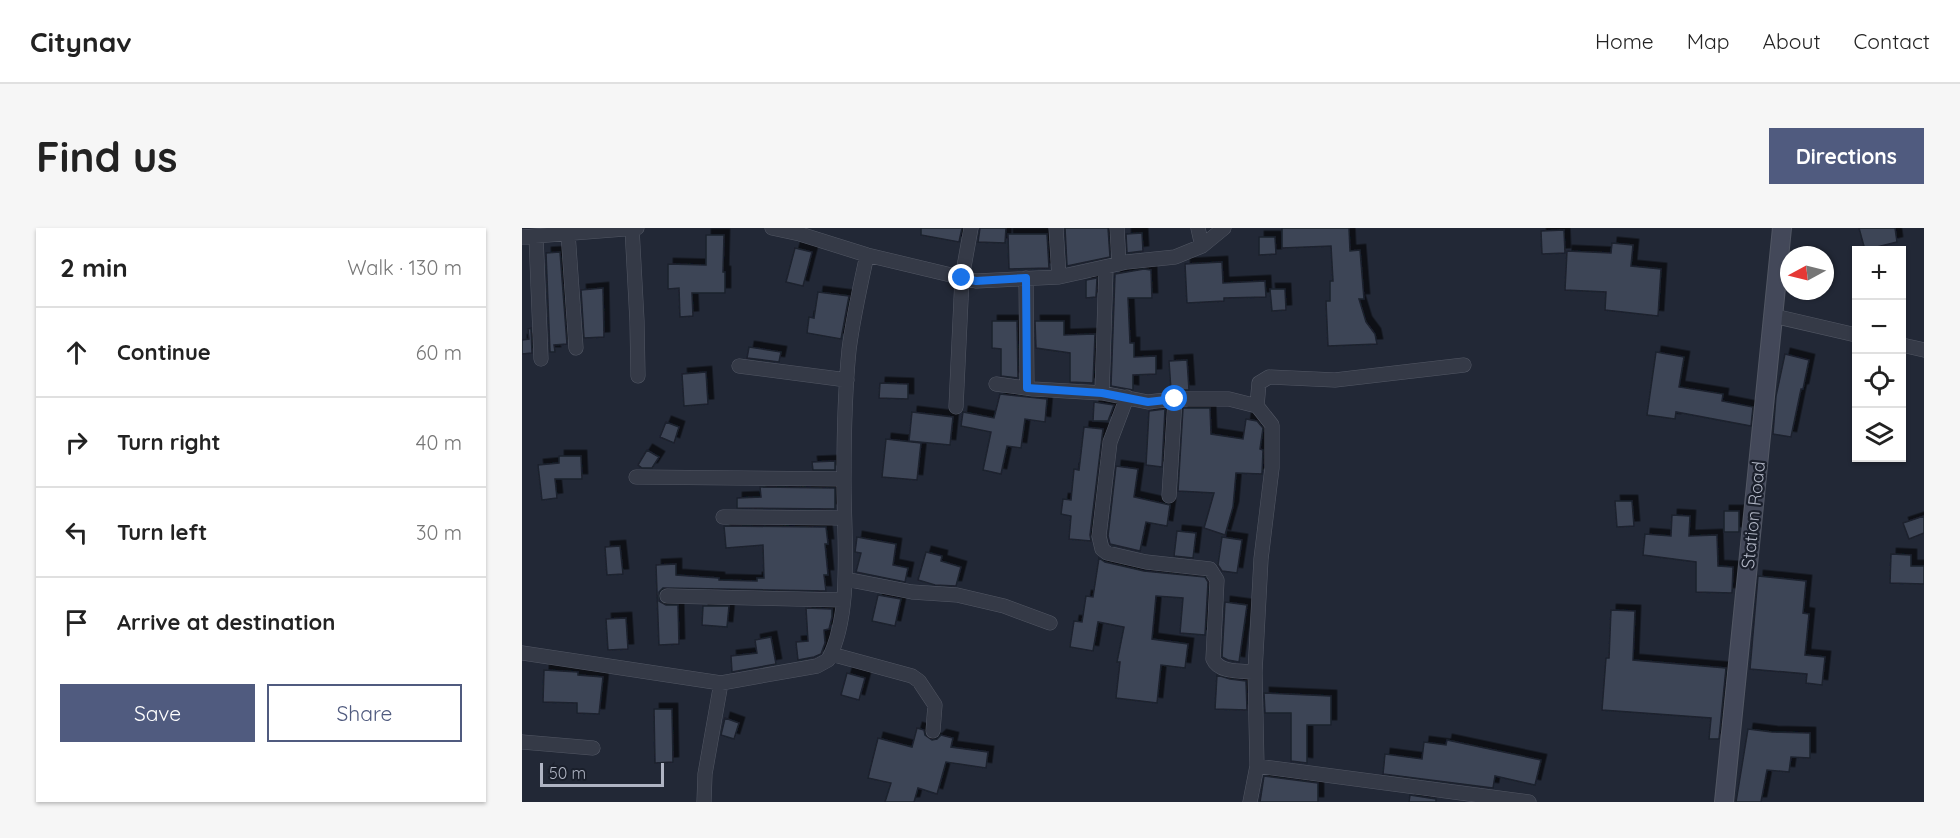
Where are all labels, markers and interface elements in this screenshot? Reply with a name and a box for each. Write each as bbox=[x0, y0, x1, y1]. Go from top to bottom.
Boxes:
text: Citynav bbox=[30, 24, 132, 59]
text: Home bbox=[1595, 28, 1654, 54]
text: Map bbox=[1687, 28, 1730, 54]
text: About bbox=[1763, 28, 1821, 54]
text: Contact bbox=[1854, 28, 1930, 54]
button: Directions bbox=[1769, 128, 1924, 184]
text: Find us bbox=[36, 130, 178, 183]
north arrow bbox=[1780, 246, 1834, 300]
map controls bbox=[1852, 246, 1906, 462]
button: + bbox=[1852, 246, 1906, 300]
text: 2 min bbox=[60, 251, 128, 284]
text: Walk · 130 m bbox=[347, 255, 462, 280]
route end bbox=[948, 264, 974, 290]
button: − bbox=[1852, 300, 1906, 354]
icon: ahead bbox=[60, 336, 93, 369]
text: Continue bbox=[117, 338, 211, 366]
text: 60 m bbox=[416, 340, 462, 365]
button: locate bbox=[1852, 354, 1906, 408]
route start bbox=[1161, 385, 1187, 411]
button: layers bbox=[1852, 408, 1906, 462]
icon: right bbox=[60, 426, 93, 459]
text: Turn right bbox=[117, 428, 221, 456]
text: 40 m bbox=[416, 430, 462, 455]
street label: Station Road bbox=[1736, 460, 1770, 570]
icon: left bbox=[60, 516, 93, 549]
text: Turn left bbox=[117, 518, 207, 546]
text: 30 m bbox=[416, 520, 462, 545]
icon: arrive bbox=[60, 606, 93, 639]
text: Arrive at destination bbox=[117, 608, 335, 636]
button: Save bbox=[60, 684, 255, 742]
button: Share bbox=[267, 684, 462, 742]
scale bar bbox=[540, 760, 664, 788]
text: 50 m bbox=[549, 763, 586, 783]

